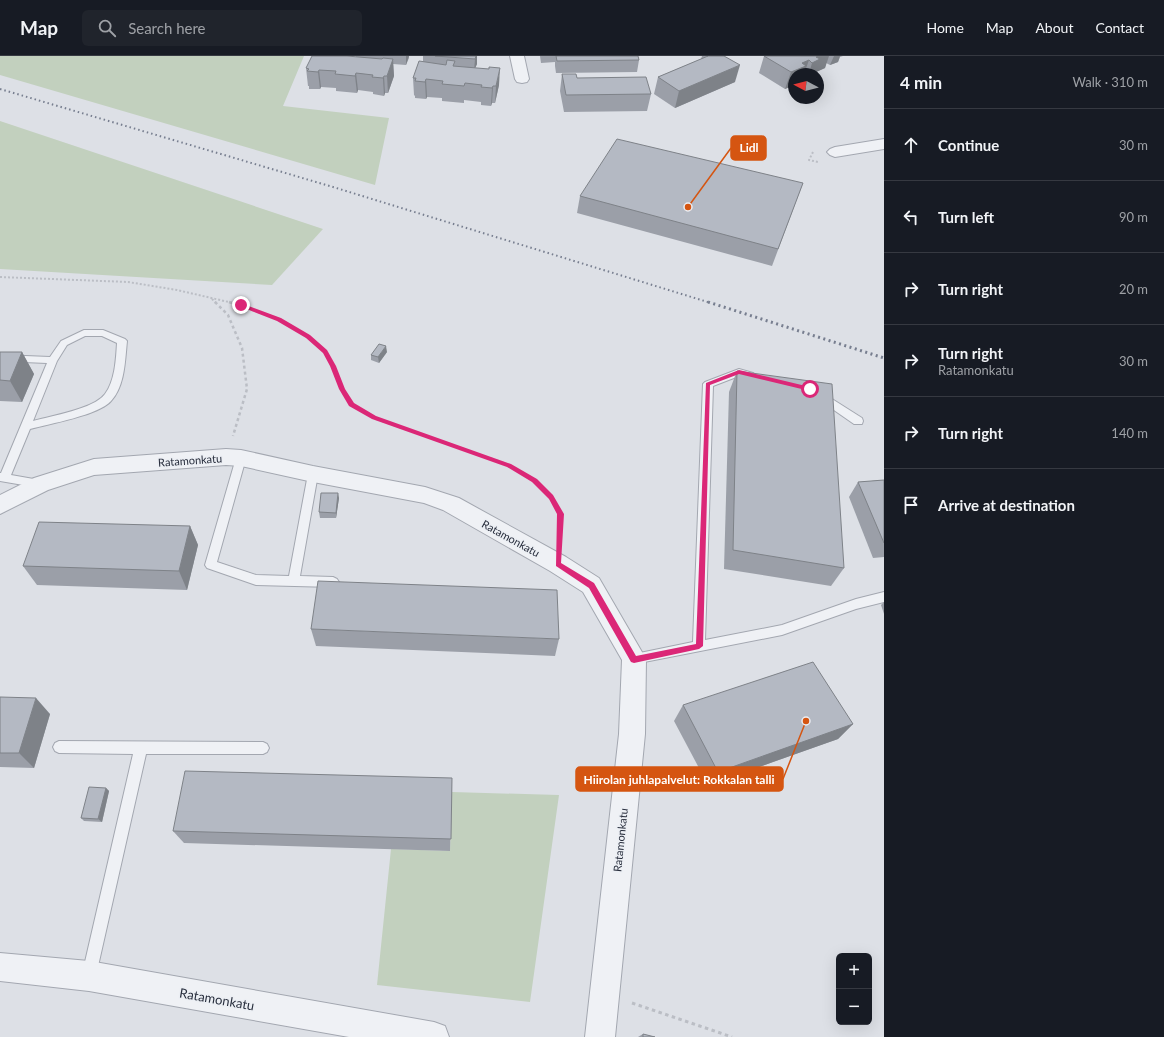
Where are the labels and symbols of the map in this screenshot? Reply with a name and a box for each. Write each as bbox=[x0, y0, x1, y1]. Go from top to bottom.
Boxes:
north arrow bbox=[788, 68, 824, 104]
callout: Lidl bbox=[731, 136, 766, 160]
text: Lidl bbox=[739, 140, 759, 155]
route end bbox=[232, 296, 250, 314]
route start bbox=[801, 380, 819, 398]
street label: Ratamonkatu bbox=[158, 451, 222, 469]
street label: Ratamonkatu bbox=[480, 517, 542, 559]
callout: Hiirolan juhlapalvelut: Rokkalan talli bbox=[576, 767, 783, 791]
text: Hiirolan juhlapalvelut: Rokkalan talli bbox=[584, 772, 774, 787]
street label: Ratamonkatu bbox=[610, 807, 630, 873]
street label: Ratamonkatu bbox=[178, 985, 256, 1013]

